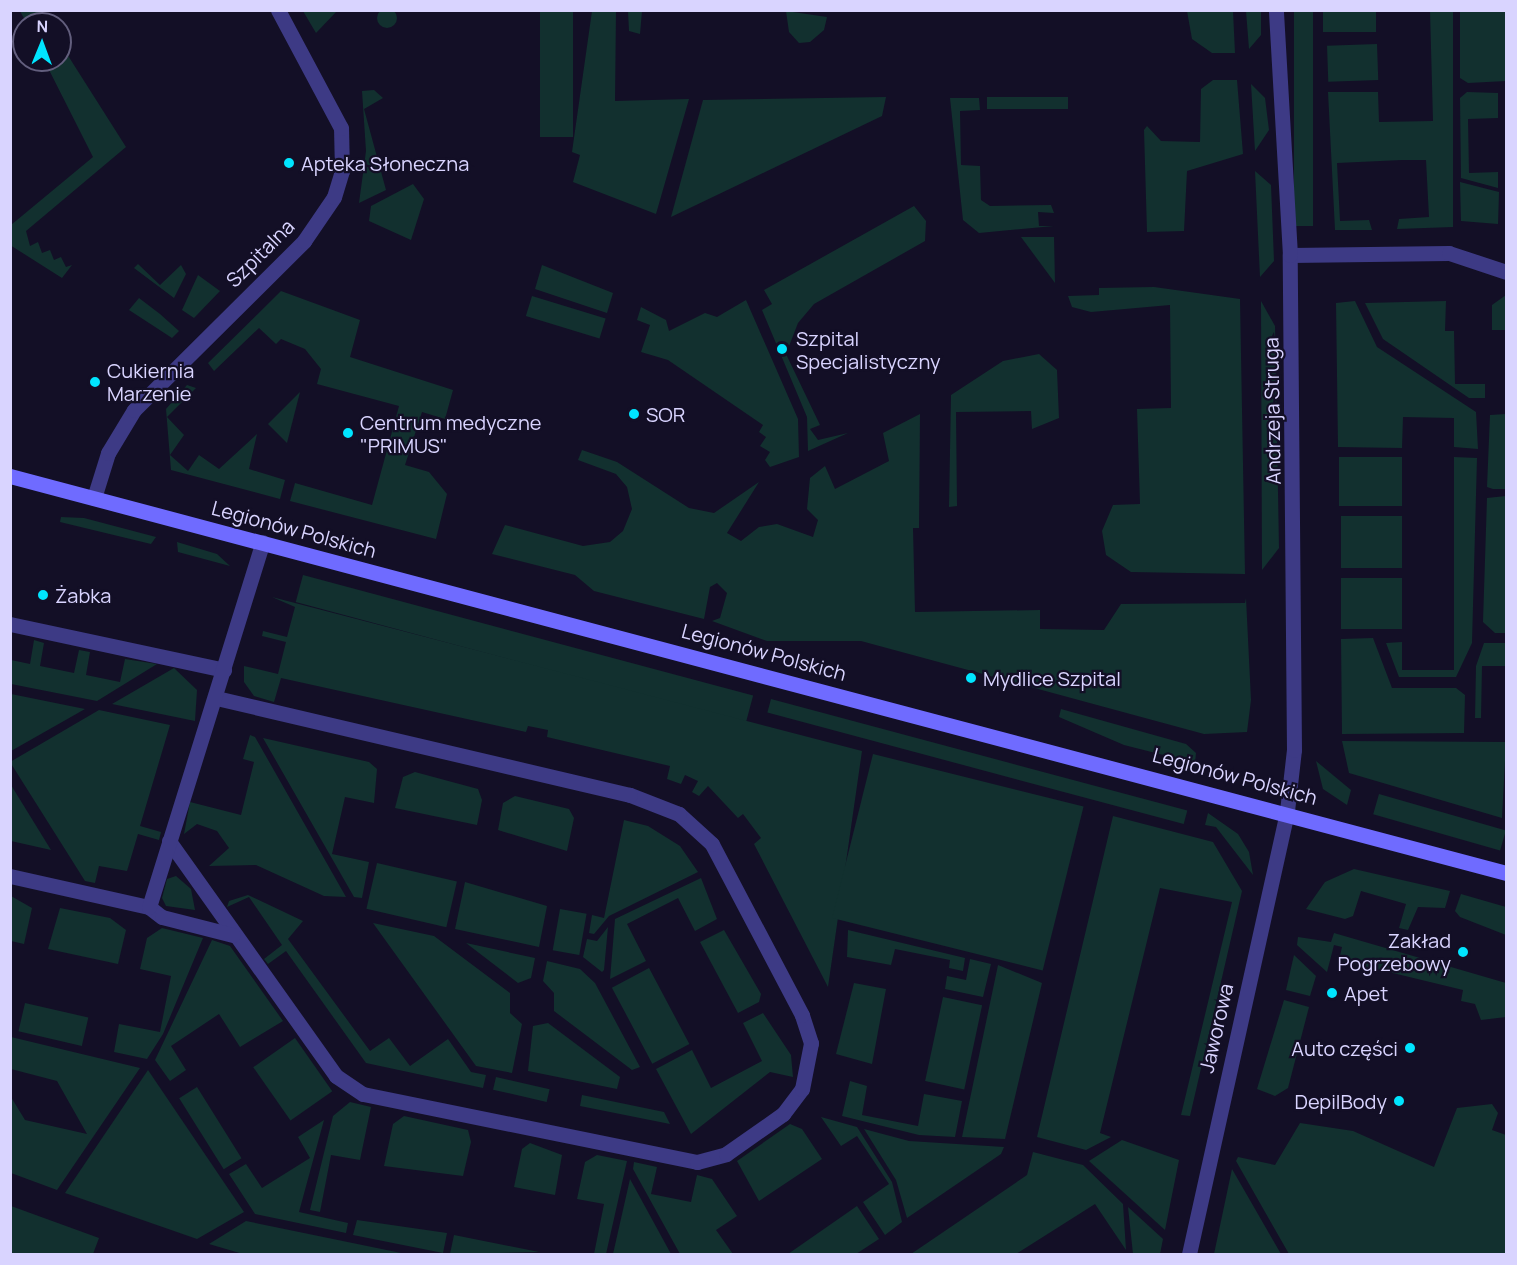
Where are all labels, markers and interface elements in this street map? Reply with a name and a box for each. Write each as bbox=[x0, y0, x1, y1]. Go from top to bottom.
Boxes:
north arrow bbox=[12, 12, 72, 72]
text: N bbox=[36, 15, 48, 37]
place label: Apteka Słoneczna bbox=[301, 151, 469, 175]
marker: Apteka Słoneczna bbox=[282, 156, 296, 170]
street label: Szpitalna bbox=[221, 214, 299, 292]
place label: Szpital Specjalistyczny bbox=[796, 326, 940, 373]
street label: Andrzeja Struga bbox=[1259, 337, 1285, 485]
marker: Szpital Specjalistyczny bbox=[773, 340, 791, 358]
place label: Cukiernia Marzenie bbox=[107, 358, 194, 405]
marker: Cukiernia Marzenie bbox=[88, 375, 102, 389]
place label: SOR bbox=[646, 402, 685, 426]
marker: SOR bbox=[627, 407, 641, 421]
place label: Centrum medyczne "PRIMUS" bbox=[360, 410, 541, 457]
marker: Centrum medyczne "PRIMUS" bbox=[341, 426, 355, 440]
street label: Legionów Polskich bbox=[209, 495, 379, 563]
place label: Żabka bbox=[55, 583, 111, 607]
marker: Żabka bbox=[36, 588, 50, 602]
street label: Legionów Polskich bbox=[679, 618, 849, 686]
place label: Mydlice Szpital bbox=[983, 666, 1121, 690]
marker: Mydlice Szpital bbox=[964, 671, 978, 685]
street label: Legionów Polskich bbox=[1150, 742, 1320, 810]
place label: Zakład Pogrzebowy bbox=[1338, 928, 1451, 975]
marker: Zakład Pogrzebowy bbox=[1456, 945, 1470, 959]
street label: Jaworowa bbox=[1194, 981, 1238, 1075]
place label: Apet bbox=[1344, 981, 1388, 1005]
marker: Apet bbox=[1325, 986, 1339, 1000]
place label: Auto części bbox=[1291, 1036, 1398, 1060]
marker: Auto części bbox=[1403, 1041, 1417, 1055]
place label: DepilBody bbox=[1295, 1089, 1387, 1113]
marker: DepilBody bbox=[1392, 1094, 1406, 1108]

